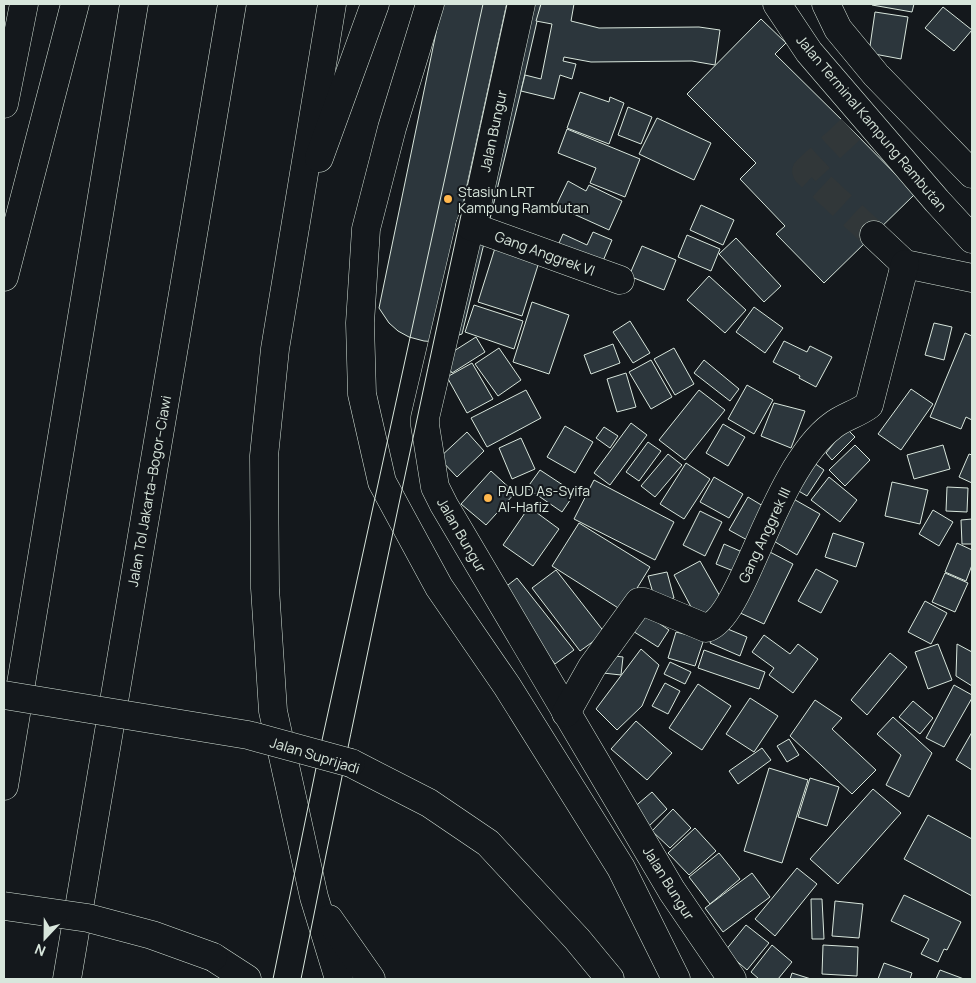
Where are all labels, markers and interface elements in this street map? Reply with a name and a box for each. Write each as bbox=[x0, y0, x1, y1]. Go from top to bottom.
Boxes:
street label: Jalan Terminal Kampung Rambutan bbox=[792, 31, 952, 215]
street label: Jalan Bungur bbox=[475, 88, 511, 174]
place label: Stasiun LRT Kampung Rambutan bbox=[458, 182, 589, 217]
marker: Stasiun LRT Kampung Rambutan bbox=[442, 193, 454, 205]
street label: Gang Anggrek VI bbox=[492, 226, 598, 280]
street label: Jalan Tol Jakarta–Bogor–Ciawi bbox=[123, 394, 175, 588]
place label: PAUD As-Syifa Al-Hafiz bbox=[498, 481, 590, 516]
street label: Gang Anggrek III bbox=[734, 484, 794, 586]
marker: PAUD As-Syifa Al-Hafiz bbox=[482, 492, 494, 504]
street label: Jalan Bungur bbox=[433, 494, 491, 576]
street label: Jalan Suprijadi bbox=[268, 732, 362, 778]
street label: Jalan Bungur bbox=[639, 843, 699, 923]
north arrow bbox=[20, 913, 70, 963]
text: N bbox=[32, 940, 48, 961]

